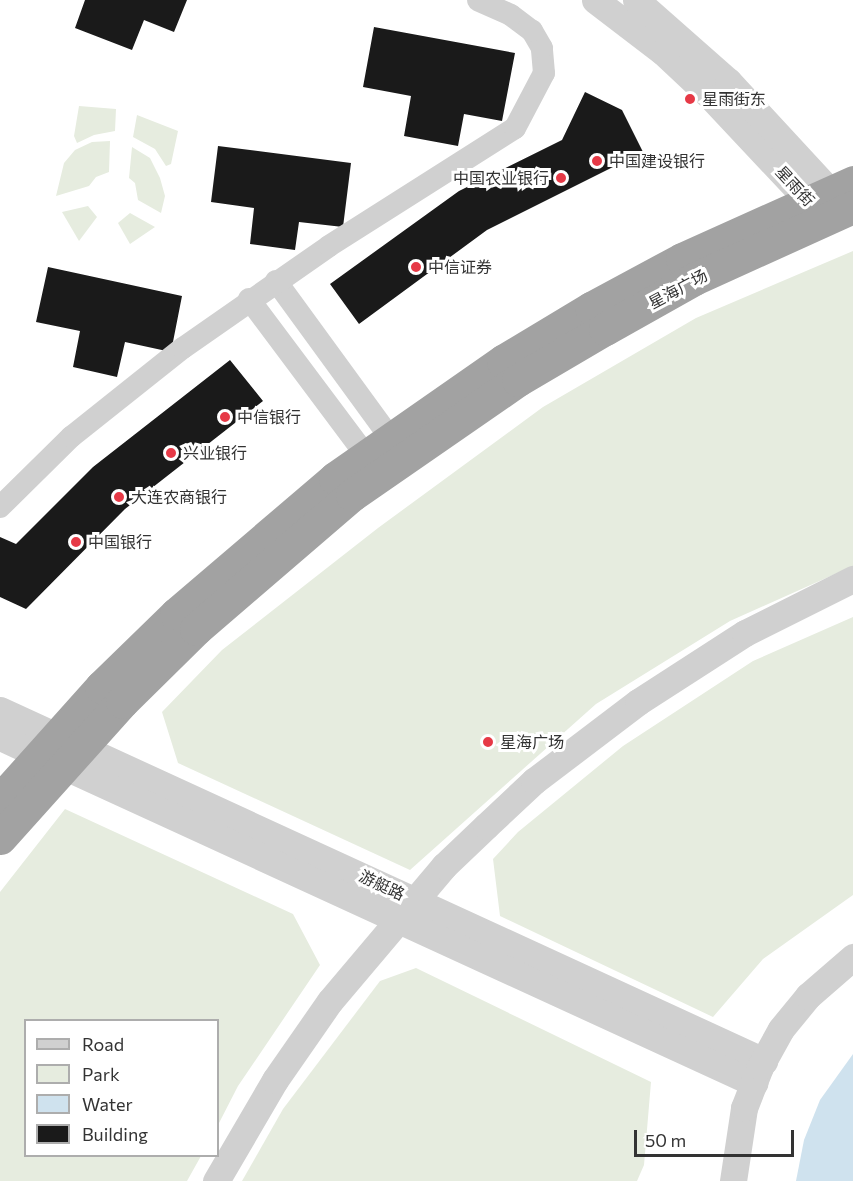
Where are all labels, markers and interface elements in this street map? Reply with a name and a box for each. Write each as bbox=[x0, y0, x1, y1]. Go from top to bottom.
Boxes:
place label: 星雨街东 bbox=[702, 89, 766, 109]
marker: 星雨街东 bbox=[683, 92, 697, 106]
place label: 中国建设银行 bbox=[609, 151, 705, 171]
marker: 中国建设银行 bbox=[590, 154, 604, 168]
street label: 星雨街 bbox=[772, 162, 818, 210]
place label: 中国农业银行 bbox=[453, 168, 549, 188]
marker: 中国农业银行 bbox=[554, 171, 568, 185]
place label: 中信证券 bbox=[428, 257, 492, 277]
marker: 中信证券 bbox=[409, 260, 423, 274]
street label: 星海广场 bbox=[645, 266, 711, 312]
place label: 中信银行 bbox=[237, 407, 301, 427]
marker: 中信银行 bbox=[218, 410, 232, 424]
place label: 兴业银行 bbox=[183, 443, 247, 463]
marker: 兴业银行 bbox=[164, 446, 178, 460]
place label: 大连农商银行 bbox=[131, 487, 227, 507]
marker: 大连农商银行 bbox=[112, 490, 126, 504]
place label: 中国银行 bbox=[88, 532, 152, 552]
marker: 中国银行 bbox=[69, 535, 83, 549]
place label: 星海广场 bbox=[500, 732, 564, 752]
marker: 星海广场 bbox=[481, 735, 495, 749]
street label: 游艇路 bbox=[356, 866, 408, 904]
legend bbox=[24, 1019, 219, 1157]
text: Road bbox=[82, 1033, 124, 1055]
text: Park bbox=[82, 1063, 120, 1085]
text: Water bbox=[82, 1093, 133, 1115]
scale bar bbox=[637, 1118, 798, 1156]
text: Building bbox=[82, 1123, 148, 1145]
text: 50 m bbox=[645, 1129, 686, 1151]

